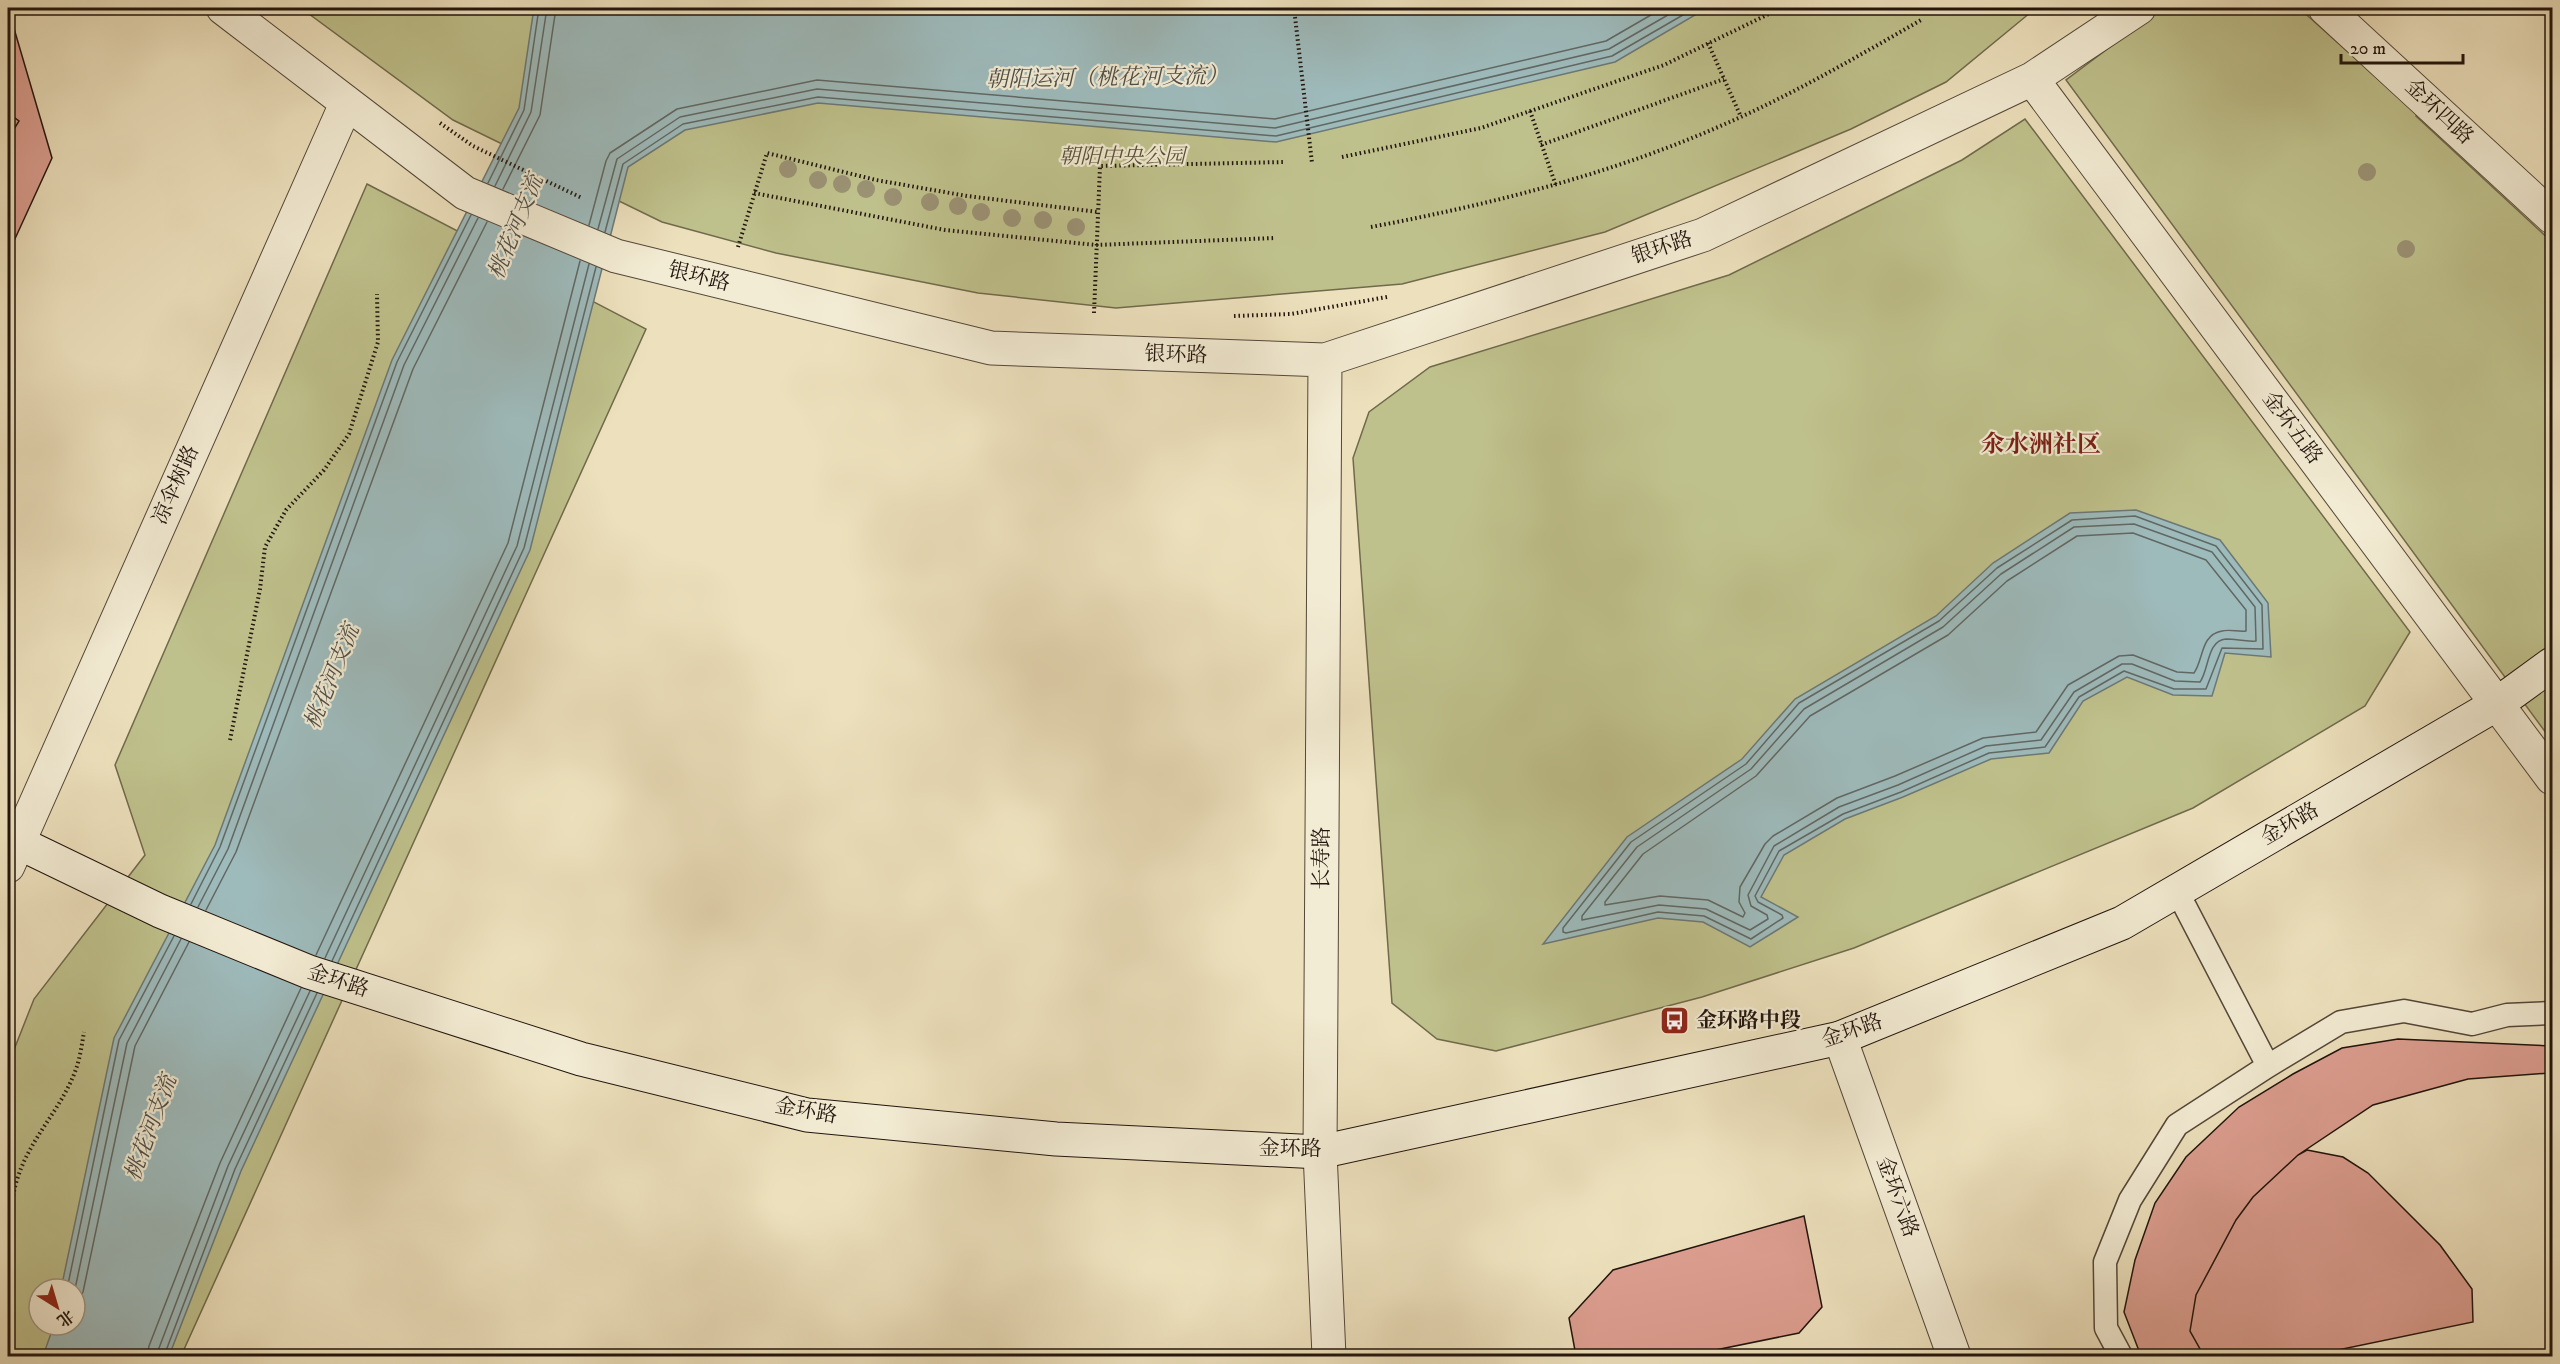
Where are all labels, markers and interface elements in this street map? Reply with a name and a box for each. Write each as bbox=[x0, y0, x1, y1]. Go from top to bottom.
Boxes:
scale bar bbox=[2341, 27, 2462, 65]
text: 20 m bbox=[2350, 38, 2386, 60]
water label: 朝阳运河（桃花河支流） bbox=[986, 62, 1228, 94]
street label: 金环四路 bbox=[2399, 74, 2479, 150]
park label: 朝阳中央公园 bbox=[1059, 144, 1188, 170]
water label: 桃花河支流 bbox=[483, 168, 550, 283]
street label: 银环路 bbox=[1628, 226, 1696, 270]
street label: 银环路 bbox=[665, 257, 733, 297]
street label: 银环路 bbox=[1144, 341, 1208, 369]
street label: 金环五路 bbox=[2256, 387, 2328, 469]
district label: 氽水洲社区 bbox=[1981, 430, 2101, 460]
street label: 凉伞树路 bbox=[147, 441, 205, 529]
water label: 桃花河支流 bbox=[299, 618, 366, 733]
street label: 金环路 bbox=[2256, 797, 2324, 851]
street label: 长寿路 bbox=[1309, 827, 1335, 890]
street label: 金环路 bbox=[304, 959, 372, 1003]
bus stop icon: 金环路中段 bbox=[1659, 1005, 1691, 1037]
place label: 金环路中段 bbox=[1696, 1008, 1801, 1034]
street label: 金环路 bbox=[1818, 1008, 1886, 1054]
water label: 桃花河支流 bbox=[120, 1069, 184, 1184]
street label: 金环路 bbox=[773, 1093, 839, 1129]
street label: 金环路 bbox=[1258, 1135, 1322, 1163]
street label: 金环六路 bbox=[1870, 1153, 1924, 1241]
north arrow bbox=[27, 1277, 87, 1337]
text: 北 bbox=[53, 1305, 78, 1331]

